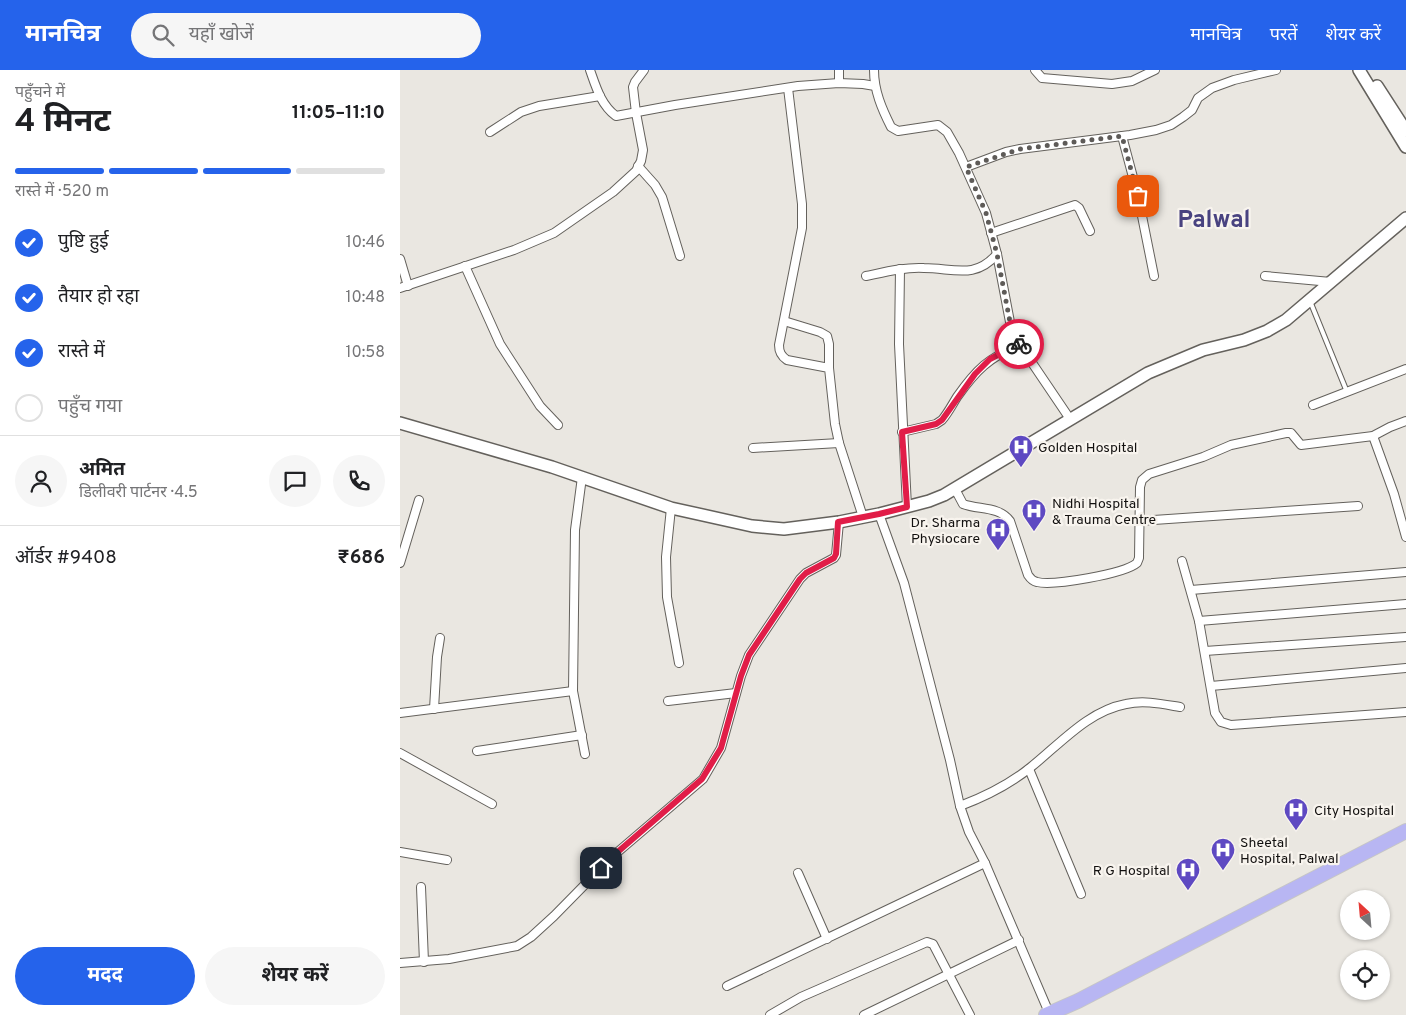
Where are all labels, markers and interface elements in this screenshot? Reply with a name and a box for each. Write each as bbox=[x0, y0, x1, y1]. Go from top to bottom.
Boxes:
search box bbox=[131, 13, 481, 58]
text: मानचित्र bbox=[25, 20, 101, 50]
icon: search bbox=[149, 21, 177, 49]
text: यहाँ खोजें bbox=[189, 23, 254, 47]
text: मानचित्र bbox=[1190, 24, 1242, 47]
text: परतें bbox=[1270, 24, 1298, 47]
text: शेयर करें bbox=[1326, 24, 1381, 47]
text: पहुँचने में bbox=[15, 83, 65, 103]
text: 11:05–11:10 bbox=[292, 101, 385, 125]
text: 4 मिनट bbox=[15, 103, 111, 143]
pin bbox=[1117, 175, 1159, 217]
text: रास्ते में · 520 m bbox=[15, 182, 109, 202]
icon: bag bbox=[1124, 182, 1152, 210]
district label: Palwal bbox=[1177, 206, 1251, 236]
icon: check bbox=[15, 229, 43, 257]
text: पुष्टि हुई bbox=[58, 230, 109, 254]
text: 10:46 bbox=[346, 233, 385, 253]
icon: check bbox=[15, 284, 43, 312]
text: तैयार हो रहा bbox=[58, 285, 139, 309]
text: 10:48 bbox=[345, 288, 385, 308]
courier bbox=[994, 319, 1044, 369]
icon: bike bbox=[1005, 330, 1033, 358]
icon: check bbox=[15, 339, 43, 367]
text: रास्ते में bbox=[58, 340, 105, 364]
text: 10:58 bbox=[345, 343, 385, 363]
text: पहुँच गया bbox=[58, 395, 122, 419]
hospital icon: Golden Hospital bbox=[1008, 434, 1034, 468]
place label: Golden Hospital bbox=[1038, 440, 1138, 457]
button: person bbox=[15, 455, 67, 507]
button: chat bbox=[269, 455, 321, 507]
button: phone bbox=[333, 455, 385, 507]
text: अमित bbox=[79, 458, 125, 482]
text: डिलीवरी पार्टनर · 4.5 bbox=[79, 483, 198, 503]
place label: Nidhi Hospital & Trauma Centre bbox=[1052, 496, 1156, 529]
hospital icon: Nidhi Hospital & Trauma Centre bbox=[1021, 498, 1047, 532]
place label: Dr. Sharma Physiocare bbox=[910, 515, 980, 548]
hospital icon: Dr. Sharma Physiocare bbox=[985, 517, 1011, 551]
text: ऑर्डर #9408 bbox=[15, 546, 117, 570]
text: ₹686 bbox=[337, 546, 385, 570]
hospital icon: City Hospital bbox=[1283, 797, 1309, 831]
place label: City Hospital bbox=[1314, 803, 1394, 820]
place label: Sheetal Hospital, Palwal bbox=[1240, 835, 1339, 868]
hospital icon: Sheetal Hospital, Palwal bbox=[1210, 837, 1236, 871]
pin bbox=[580, 847, 622, 889]
icon: home bbox=[587, 854, 615, 882]
hospital icon: R G Hospital bbox=[1175, 857, 1201, 891]
place label: R G Hospital bbox=[1093, 863, 1170, 880]
north arrow bbox=[1340, 890, 1390, 940]
map controls bbox=[1340, 890, 1390, 1000]
button: मदद bbox=[15, 947, 195, 1005]
button: शेयर करें bbox=[205, 947, 385, 1005]
button: locate bbox=[1340, 950, 1390, 1000]

